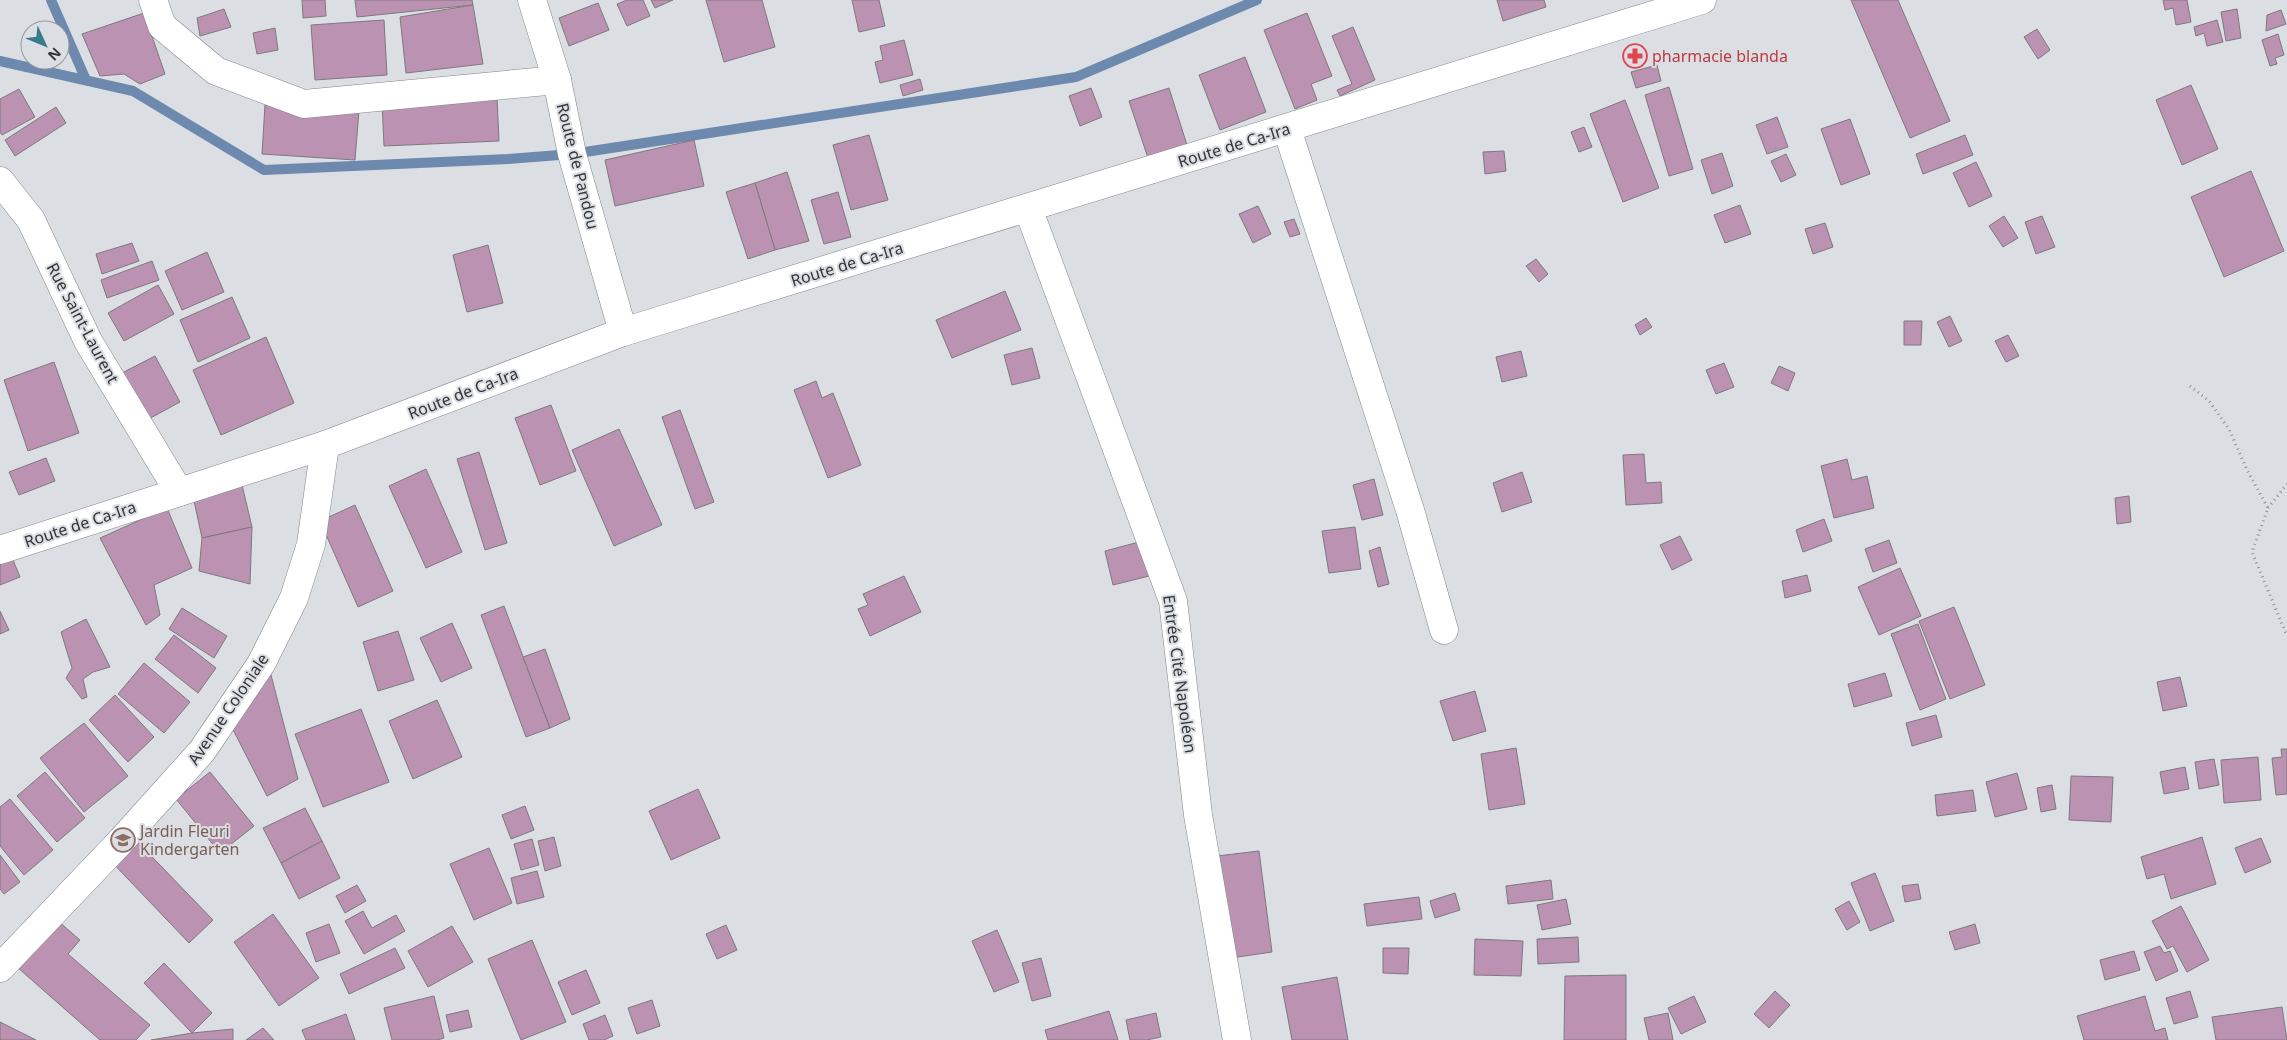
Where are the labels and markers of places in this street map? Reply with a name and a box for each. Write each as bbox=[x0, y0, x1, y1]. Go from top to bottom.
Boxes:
pharmacy icon: pharmacie blanda bbox=[1622, 43, 1648, 69]
place label: pharmacie blanda bbox=[1652, 45, 1788, 67]
place label: Jardin Fleuri Kindergarten bbox=[138, 820, 239, 860]
school or university icon: Jardin Fleuri Kindergarten bbox=[110, 827, 136, 853]

